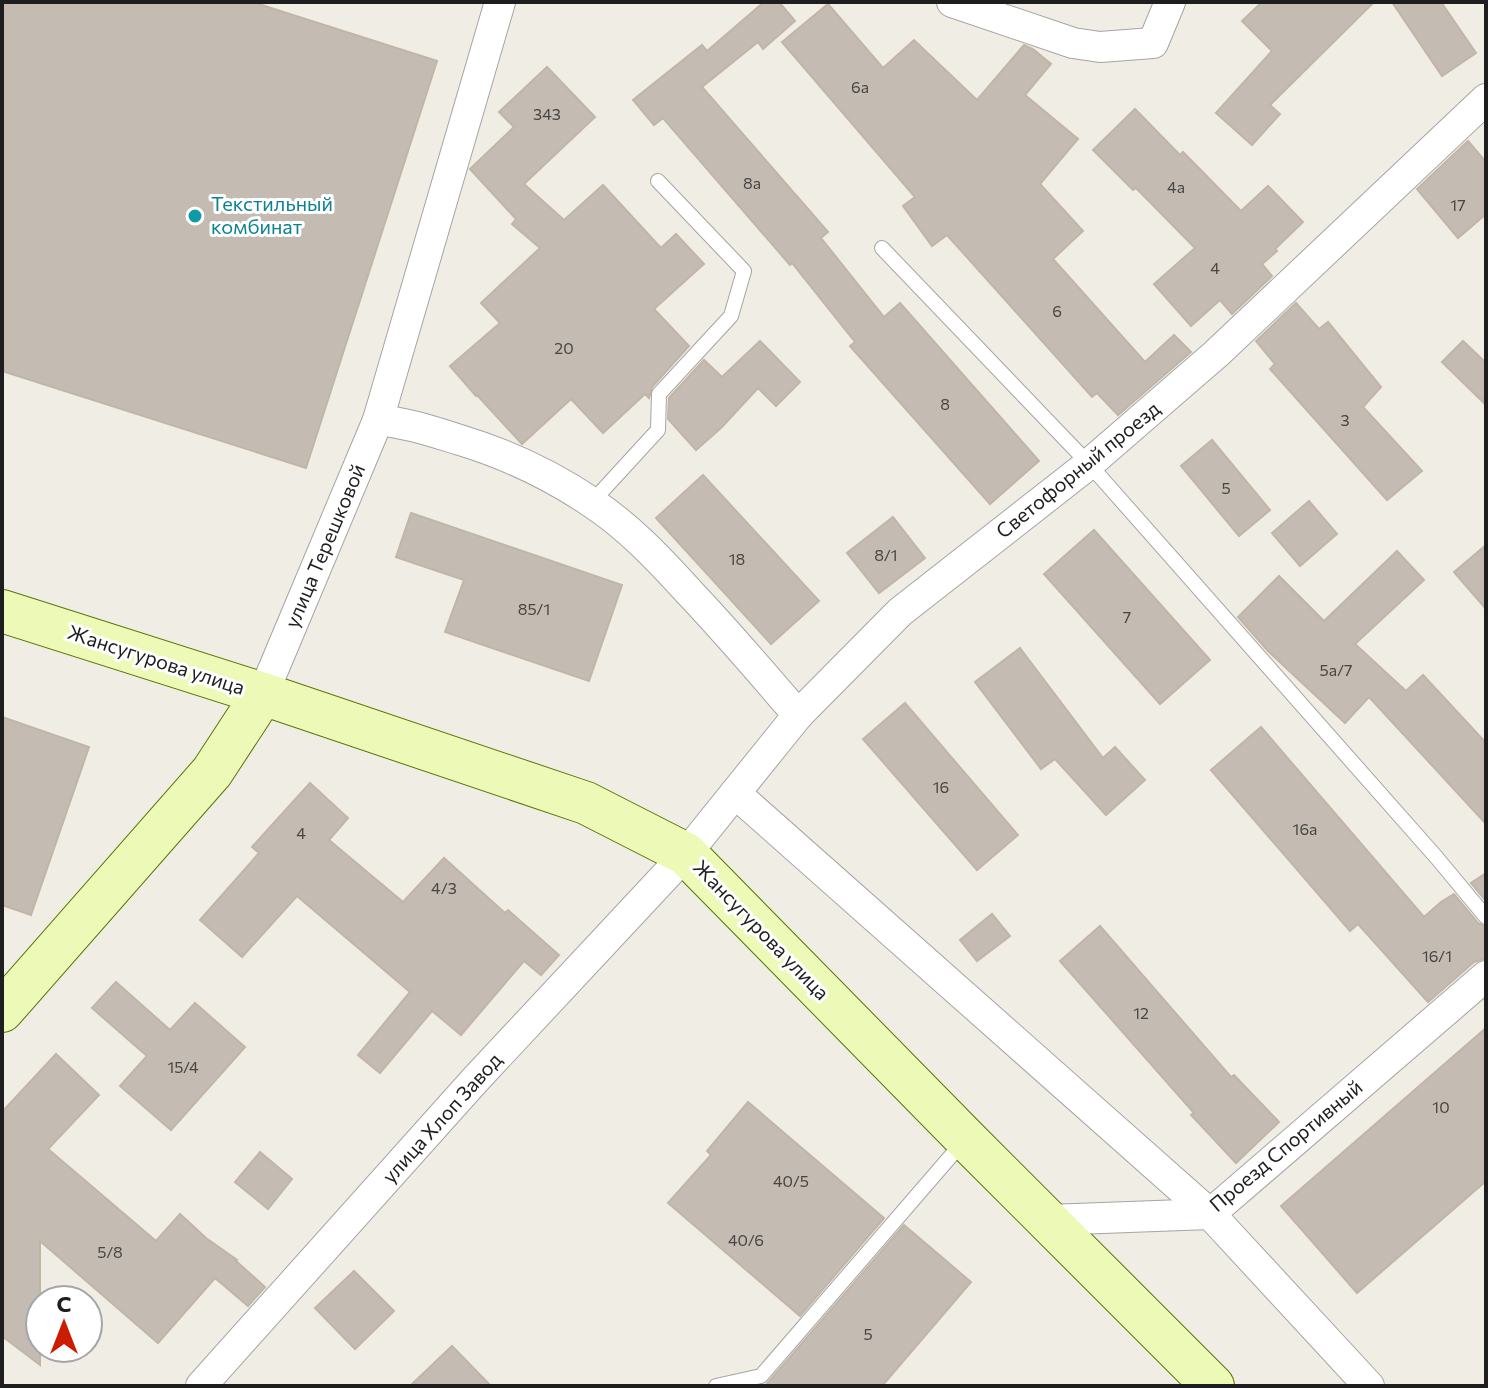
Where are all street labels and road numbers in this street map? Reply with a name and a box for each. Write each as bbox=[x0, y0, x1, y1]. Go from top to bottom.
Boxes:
street label: Светофорный проезд bbox=[991, 396, 1164, 543]
street label: улица Терешковой bbox=[279, 460, 369, 631]
street label: Жансугурова улица bbox=[65, 619, 248, 699]
street label: Жансугурова улица bbox=[689, 854, 835, 1004]
street label: улица Хлоп Завод bbox=[377, 1047, 506, 1187]
street label: Проезд Спортивный bbox=[1204, 1074, 1367, 1216]

